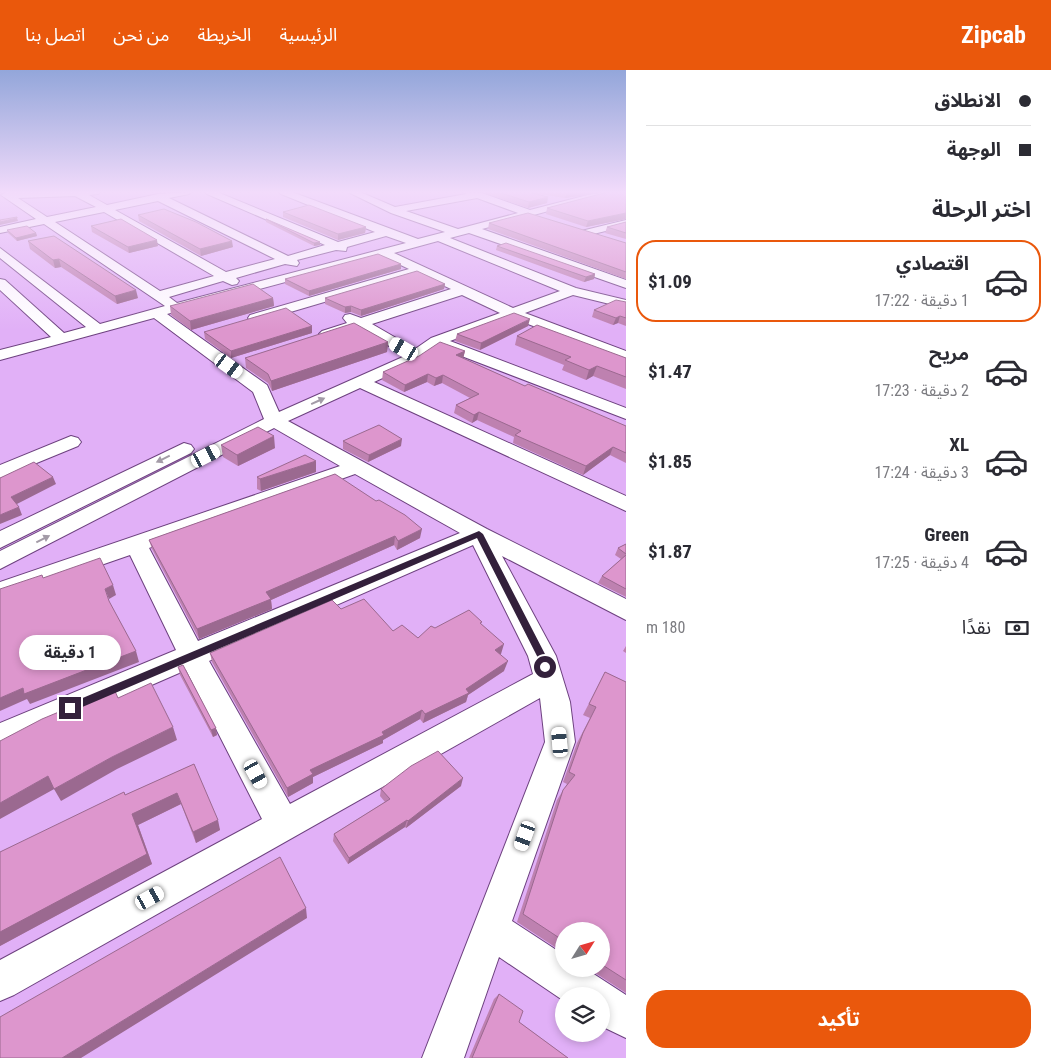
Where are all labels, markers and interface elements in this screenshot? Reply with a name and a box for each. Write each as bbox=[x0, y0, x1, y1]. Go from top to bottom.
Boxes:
text: Zipcab bbox=[961, 21, 1026, 49]
text: اتصل بنا bbox=[25, 24, 85, 45]
text: من نحن bbox=[113, 24, 169, 45]
text: الخريطة bbox=[197, 24, 251, 45]
text: الرئيسية bbox=[279, 24, 337, 45]
text: الانطلاق bbox=[935, 89, 1001, 112]
text: الوجهة bbox=[947, 138, 1001, 161]
text: اختر الرحلة bbox=[932, 197, 1031, 222]
text: اقتصادي bbox=[896, 252, 969, 275]
icon: car bbox=[984, 259, 1029, 304]
text: $1.09 bbox=[648, 270, 692, 293]
text: 1 دقيقة · 17:22 bbox=[874, 291, 969, 310]
car bbox=[387, 335, 420, 363]
text: مريح bbox=[929, 342, 969, 365]
icon: car bbox=[984, 349, 1029, 394]
car bbox=[212, 351, 245, 381]
text: $1.47 bbox=[648, 360, 692, 383]
text: 2 دقيقة · 17:23 bbox=[874, 381, 969, 400]
one-way arrow bbox=[311, 397, 325, 405]
text: XL bbox=[949, 433, 969, 456]
icon: car bbox=[984, 439, 1029, 484]
car bbox=[189, 443, 222, 469]
text: $1.85 bbox=[648, 450, 692, 473]
one-way arrow bbox=[156, 455, 170, 463]
text: 3 دقيقة · 17:24 bbox=[874, 463, 969, 482]
text: Green bbox=[924, 523, 969, 546]
icon: car bbox=[984, 529, 1029, 574]
one-way arrow bbox=[36, 535, 51, 543]
text: $1.87 bbox=[648, 540, 692, 563]
text: 4 دقيقة · 17:25 bbox=[874, 553, 969, 572]
icon: cash bbox=[1003, 614, 1031, 642]
text: نقدًا bbox=[962, 616, 991, 639]
text: 180 m bbox=[646, 618, 685, 637]
callout: 1 دقيقة bbox=[19, 636, 121, 670]
text: 1 دقيقة bbox=[44, 643, 96, 662]
route start bbox=[534, 656, 556, 678]
route end bbox=[59, 697, 81, 719]
car bbox=[551, 726, 568, 758]
car bbox=[242, 757, 269, 791]
car bbox=[512, 819, 537, 853]
car bbox=[133, 884, 166, 912]
north arrow bbox=[555, 922, 610, 978]
map controls bbox=[555, 922, 610, 1042]
button: layers bbox=[555, 987, 610, 1042]
button: تأكيد bbox=[646, 990, 1031, 1048]

